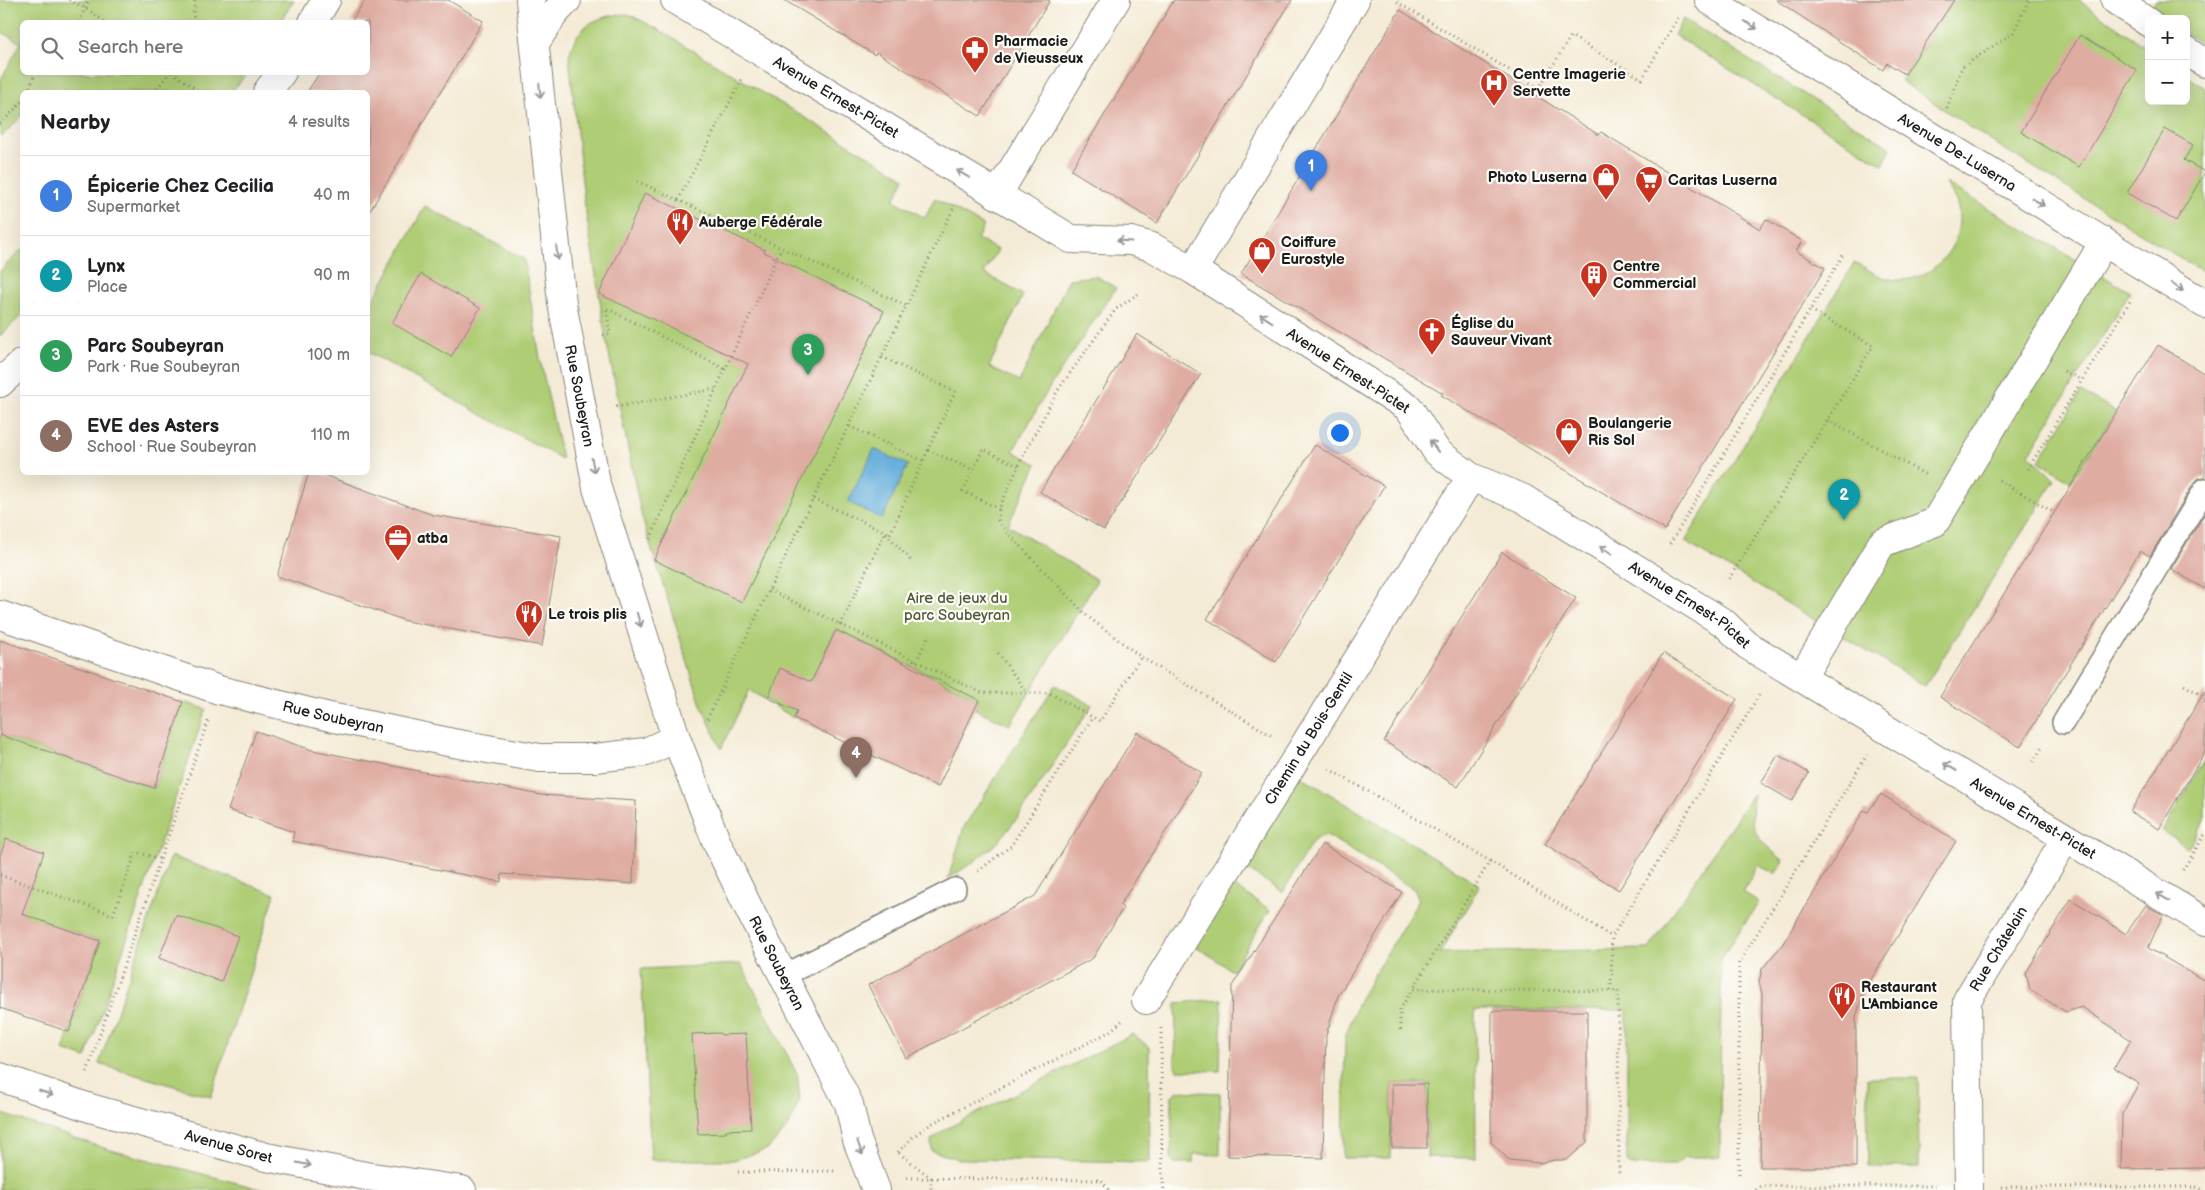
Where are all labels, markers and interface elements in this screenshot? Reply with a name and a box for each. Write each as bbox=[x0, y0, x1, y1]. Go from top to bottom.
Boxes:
map controls bbox=[2145, 15, 2190, 105]
button: + bbox=[2145, 15, 2190, 60]
search box bbox=[20, 20, 370, 75]
one-way arrow bbox=[1743, 21, 1757, 31]
place label: Pharmacie de Vieusseux bbox=[994, 32, 1083, 68]
icon: search bbox=[38, 34, 66, 62]
pharmacy icon: Pharmacie de Vieusseux bbox=[960, 35, 990, 74]
text: Search here bbox=[78, 36, 183, 59]
street label: Avenue Ernest-Pictet bbox=[770, 52, 903, 143]
button: − bbox=[2145, 60, 2190, 105]
place label: Centre Imagerie Servette bbox=[1513, 65, 1626, 101]
hospital icon: Centre Imagerie Servette bbox=[1479, 68, 1509, 107]
one-way arrow bbox=[535, 83, 544, 99]
street label: Avenue De-Luserna bbox=[1894, 109, 2020, 196]
text: Nearby bbox=[40, 110, 110, 135]
text: 4 results bbox=[288, 113, 350, 132]
pin: 1 bbox=[1295, 150, 1327, 191]
shop icon: Photo Luserna bbox=[1591, 162, 1621, 201]
supermarket icon: Caritas Luserna bbox=[1634, 165, 1664, 204]
one-way arrow bbox=[956, 168, 970, 178]
place label: Photo Luserna bbox=[1488, 168, 1587, 187]
place label: Caritas Luserna bbox=[1668, 171, 1777, 190]
text: Épicerie Chez Cecilia bbox=[87, 175, 274, 198]
text: 1 bbox=[53, 186, 59, 205]
text: 40 m bbox=[313, 186, 350, 205]
one-way arrow bbox=[2031, 197, 2045, 207]
text: Supermarket bbox=[87, 198, 180, 217]
restaurant icon: Auberge Fédérale bbox=[665, 207, 695, 246]
place label: Auberge Fédérale bbox=[698, 213, 823, 232]
place label: Coiffure Eurostyle bbox=[1281, 233, 1345, 269]
shop icon: Coiffure Eurostyle bbox=[1247, 236, 1277, 275]
one-way arrow bbox=[1117, 237, 1133, 246]
one-way arrow bbox=[552, 245, 562, 261]
text: Lynx bbox=[87, 255, 125, 278]
place label: Centre Commercial bbox=[1613, 257, 1696, 293]
building icon: Centre Commercial bbox=[1579, 260, 1609, 299]
text: 2 bbox=[51, 266, 61, 285]
text: 90 m bbox=[314, 266, 350, 285]
text: Place bbox=[87, 278, 128, 297]
one-way arrow bbox=[2170, 281, 2184, 292]
one-way arrow bbox=[1259, 312, 1273, 323]
place label: Église du Sauveur Vivant bbox=[1451, 313, 1552, 350]
church icon: Église du Sauveur Vivant bbox=[1417, 317, 1447, 356]
street label: Avenue Ernest-Pictet bbox=[1283, 324, 1414, 418]
pin: 3 bbox=[792, 334, 824, 375]
text: Parc Soubeyran bbox=[87, 335, 224, 358]
street label: Rue Soubeyran bbox=[561, 343, 598, 448]
text: 3 bbox=[51, 346, 61, 365]
text: 100 m bbox=[307, 346, 350, 365]
text: Park · Rue Soubeyran bbox=[87, 358, 240, 377]
place label: Boulangerie Ris Sol bbox=[1588, 414, 1672, 450]
text: EVE des Asters bbox=[87, 415, 219, 438]
shop icon: Boulangerie Ris Sol bbox=[1554, 417, 1584, 456]
your location bbox=[1327, 420, 1353, 446]
text: 4 bbox=[51, 426, 61, 445]
text: 110 m bbox=[311, 426, 350, 445]
text: School · Rue Soubeyran bbox=[87, 438, 257, 457]
one-way arrow bbox=[1429, 440, 1439, 454]
one-way arrow bbox=[589, 456, 598, 472]
pin: 2 bbox=[1828, 479, 1860, 520]
office icon: atba bbox=[383, 523, 413, 562]
place label: atba bbox=[417, 529, 448, 548]
one-way arrow bbox=[1599, 544, 1613, 554]
street label: Avenue Ernest-Pictet bbox=[1625, 557, 1755, 653]
park label: Aire de jeux du parc Soubeyran bbox=[904, 589, 1010, 625]
restaurant icon: Le trois plis bbox=[514, 599, 544, 638]
place label: Le trois plis bbox=[548, 605, 627, 624]
one-way arrow bbox=[634, 612, 644, 628]
street label: Chemin du Bois-Gentil bbox=[1260, 669, 1357, 808]
street label: Rue Soubeyran bbox=[281, 696, 386, 738]
pin: 4 bbox=[840, 737, 872, 778]
one-way arrow bbox=[1943, 762, 1957, 772]
street label: Avenue Ernest-Pictet bbox=[1967, 773, 2100, 863]
one-way arrow bbox=[2157, 892, 2171, 902]
street label: Rue Châtelain bbox=[1965, 903, 2031, 995]
street label: Rue Soubeyran bbox=[745, 913, 809, 1014]
place label: Restaurant L'Ambiance bbox=[1861, 978, 1938, 1014]
restaurant icon: Restaurant L'Ambiance bbox=[1827, 981, 1857, 1020]
one-way arrow bbox=[38, 1089, 53, 1098]
street label: Avenue Soret bbox=[182, 1125, 274, 1168]
one-way arrow bbox=[856, 1139, 865, 1155]
one-way arrow bbox=[295, 1160, 311, 1169]

